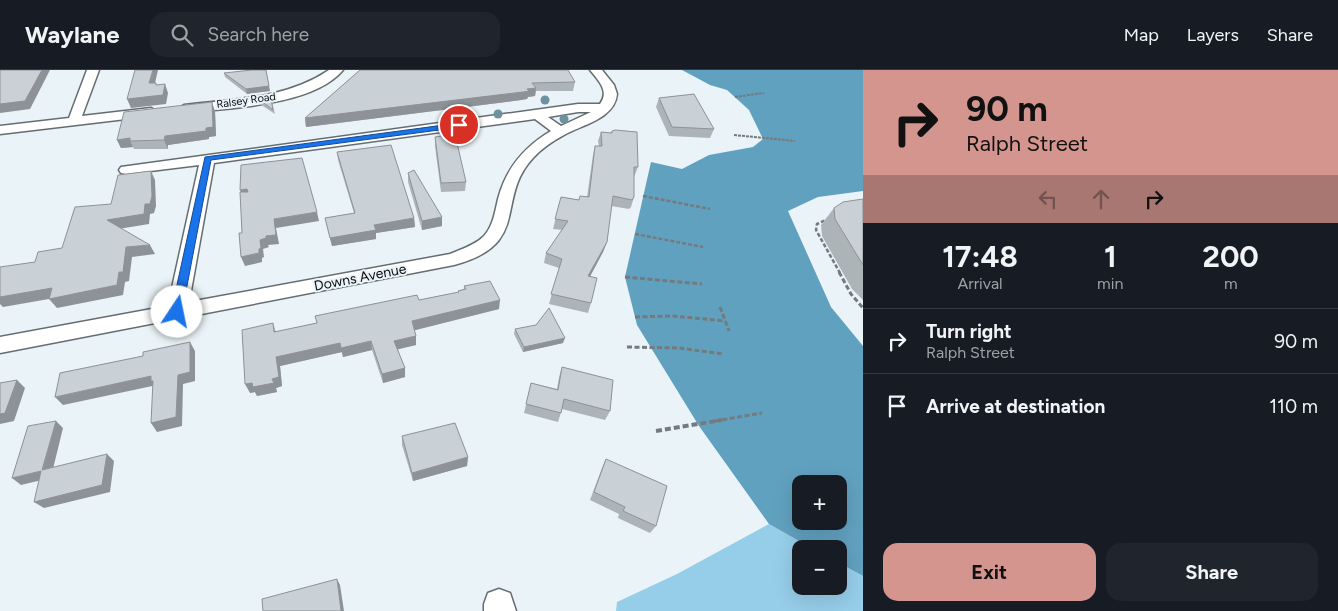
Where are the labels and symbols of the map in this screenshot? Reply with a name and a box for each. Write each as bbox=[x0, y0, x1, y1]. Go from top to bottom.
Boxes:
street label: Ralsey Road bbox=[216, 90, 277, 111]
pin bbox=[438, 104, 480, 146]
street label: Downs Avenue bbox=[312, 260, 408, 295]
position arrow bbox=[150, 285, 202, 337]

